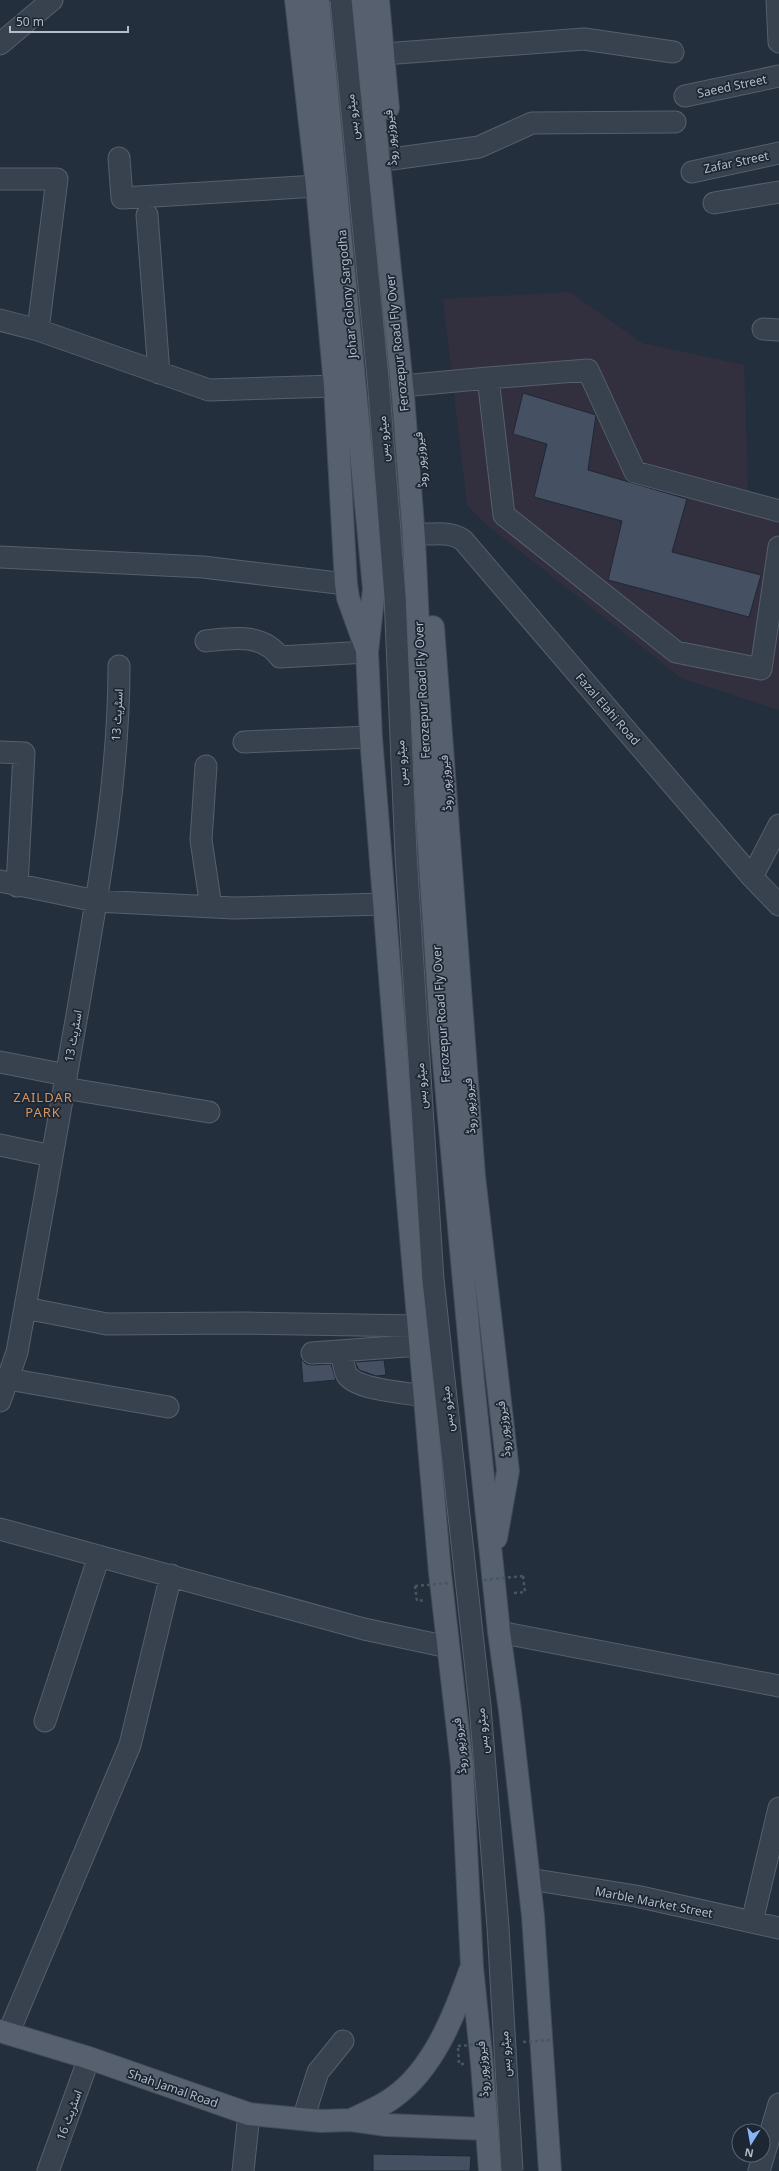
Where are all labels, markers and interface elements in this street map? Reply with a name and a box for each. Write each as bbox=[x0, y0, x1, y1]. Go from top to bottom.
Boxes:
scale bar bbox=[10, 8, 128, 34]
text: 50 m bbox=[16, 13, 44, 30]
street label: Saeed Street bbox=[696, 70, 769, 102]
street label: میٹرو بس bbox=[341, 93, 363, 141]
street label: فیروزپور روڈ bbox=[379, 109, 401, 167]
street label: Zafar Street bbox=[702, 147, 771, 177]
street label: Johar Colony Sargodha bbox=[333, 229, 361, 360]
street label: Ferozepur Road Fly Over bbox=[381, 274, 413, 412]
street label: میٹرو بس bbox=[373, 415, 393, 463]
street label: فیروزپور روڈ bbox=[409, 431, 431, 489]
street label: Ferozepur Road Fly Over bbox=[410, 621, 434, 759]
street label: Fazal Elahi Road bbox=[572, 669, 644, 749]
street label: اسٹریٹ 13 bbox=[107, 688, 127, 742]
street label: میٹرو بس bbox=[391, 740, 411, 786]
street label: فیروزپور روڈ bbox=[435, 754, 455, 812]
street label: Ferozepur Road Fly Over bbox=[428, 945, 454, 1083]
street label: اسٹریٹ 13 bbox=[60, 1009, 86, 1063]
street label: میٹرو بس bbox=[411, 1062, 431, 1110]
street label: فیروزپور روڈ bbox=[459, 1077, 479, 1135]
district label: ZAILDAR PARK bbox=[13, 1088, 73, 1121]
street label: میٹرو بس bbox=[436, 1385, 458, 1433]
street label: فیروزپور روڈ bbox=[492, 1400, 514, 1458]
street label: میٹرو بس bbox=[472, 1707, 492, 1755]
street label: فیروزپور روڈ bbox=[448, 1717, 470, 1775]
street label: Marble Market Street bbox=[594, 1882, 715, 1922]
street label: میٹرو بس bbox=[495, 2031, 515, 2077]
street label: فیروزپور روڈ bbox=[472, 2040, 492, 2098]
street label: Shah Jamal Road bbox=[126, 2065, 220, 2111]
street label: اسٹریٹ 16 bbox=[52, 2087, 86, 2143]
north arrow bbox=[731, 2123, 771, 2163]
text: N bbox=[743, 2145, 755, 2162]

